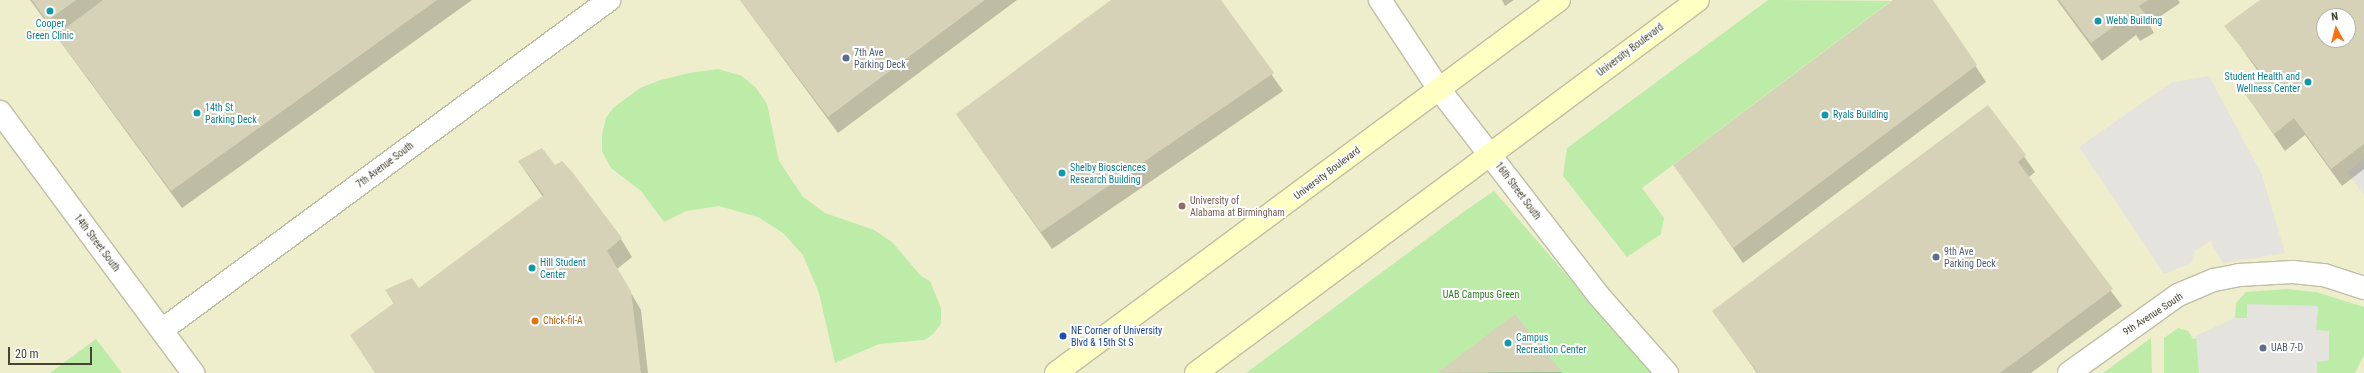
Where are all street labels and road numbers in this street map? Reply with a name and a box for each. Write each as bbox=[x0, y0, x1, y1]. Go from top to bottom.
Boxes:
street label: University Boulevard bbox=[1594, 21, 1666, 79]
street label: 7th Avenue South bbox=[354, 139, 416, 191]
street label: University Boulevard bbox=[1291, 144, 1363, 202]
street label: 16th Street South bbox=[1493, 160, 1543, 222]
street label: 14th Street South bbox=[72, 212, 122, 274]
street label: 9th Avenue South bbox=[2121, 290, 2185, 338]

